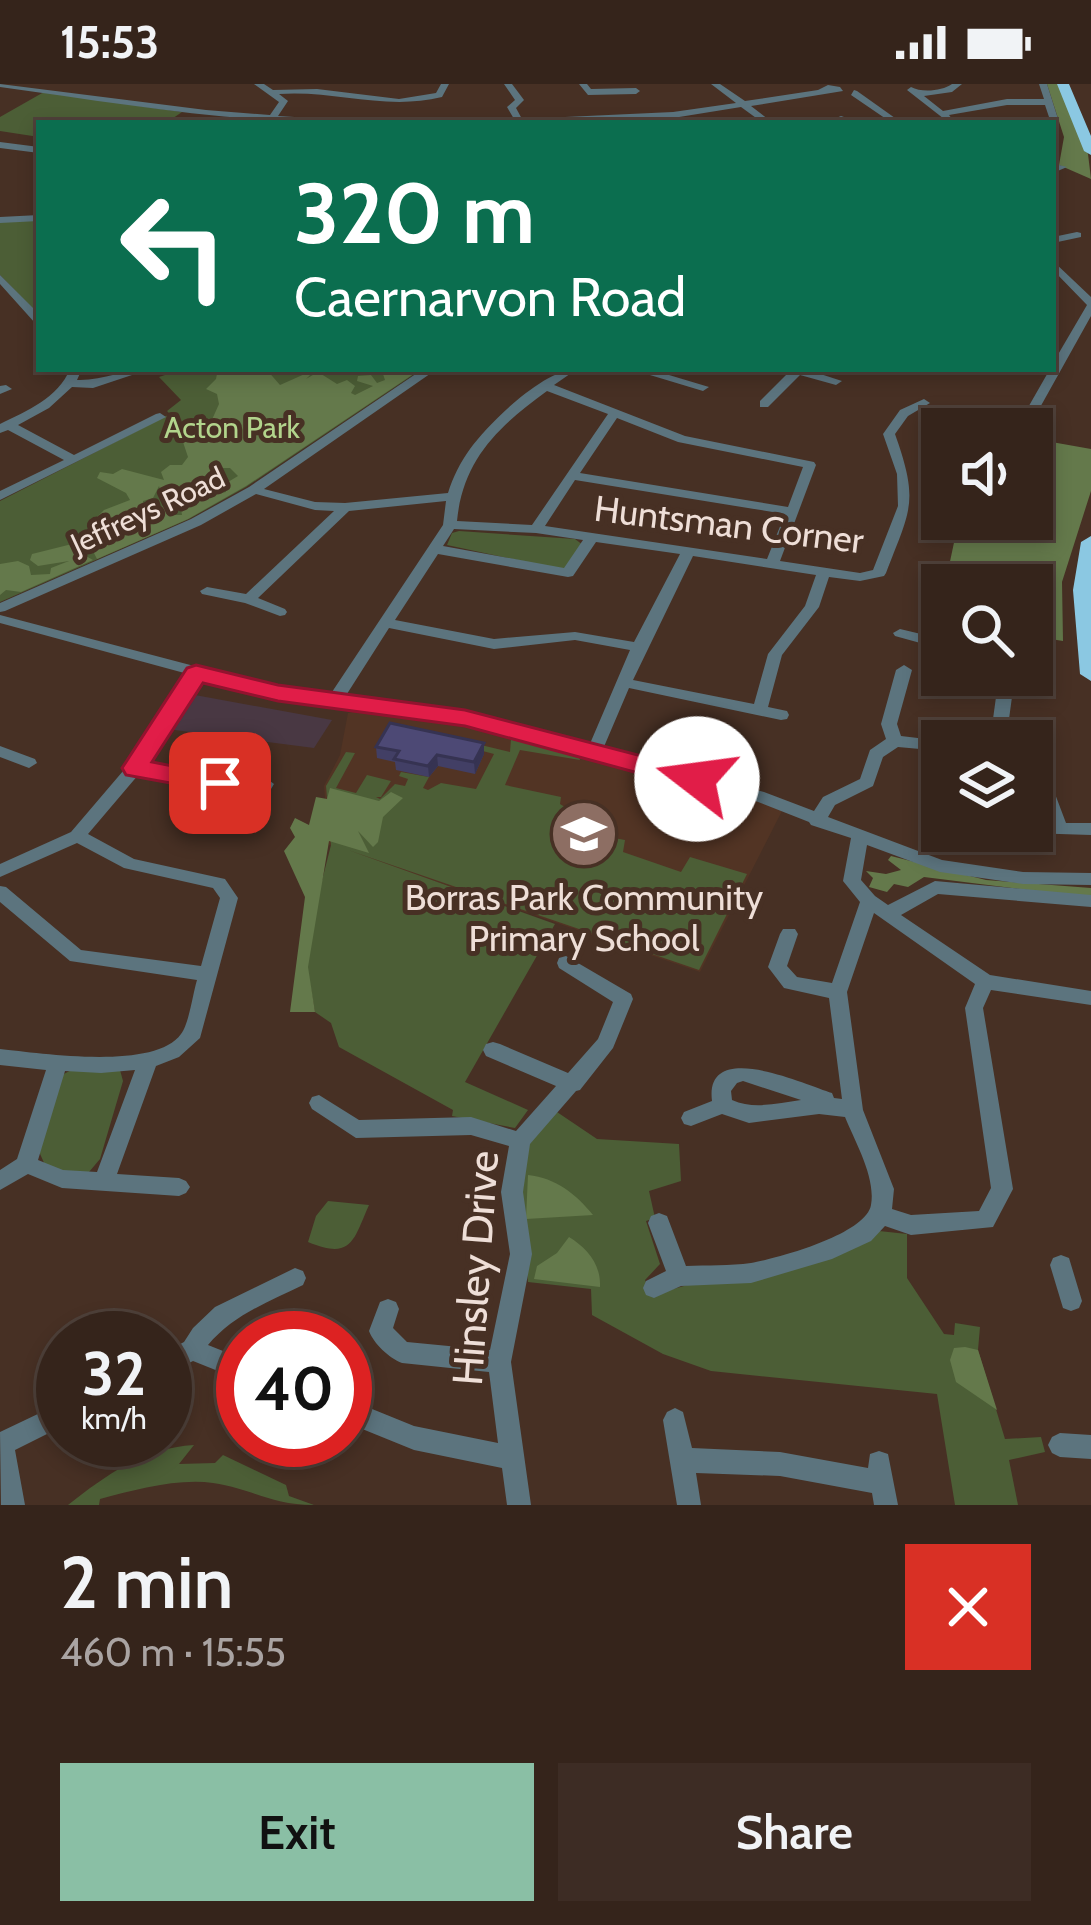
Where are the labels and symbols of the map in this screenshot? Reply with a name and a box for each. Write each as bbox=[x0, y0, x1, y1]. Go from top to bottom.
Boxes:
park label: Acton Park bbox=[164, 409, 300, 446]
street label: Jeffreys Road bbox=[64, 459, 231, 563]
street label: Huntsman Corner bbox=[592, 486, 867, 562]
position arrow bbox=[634, 716, 760, 842]
pin bbox=[169, 732, 271, 834]
school or university icon: Borras Park Community Primary School bbox=[549, 799, 619, 869]
place label: Borras Park Community Primary School bbox=[405, 875, 763, 960]
street label: Hinsley Drive bbox=[441, 1149, 509, 1387]
speed limit sign: 40 bbox=[216, 1311, 372, 1467]

